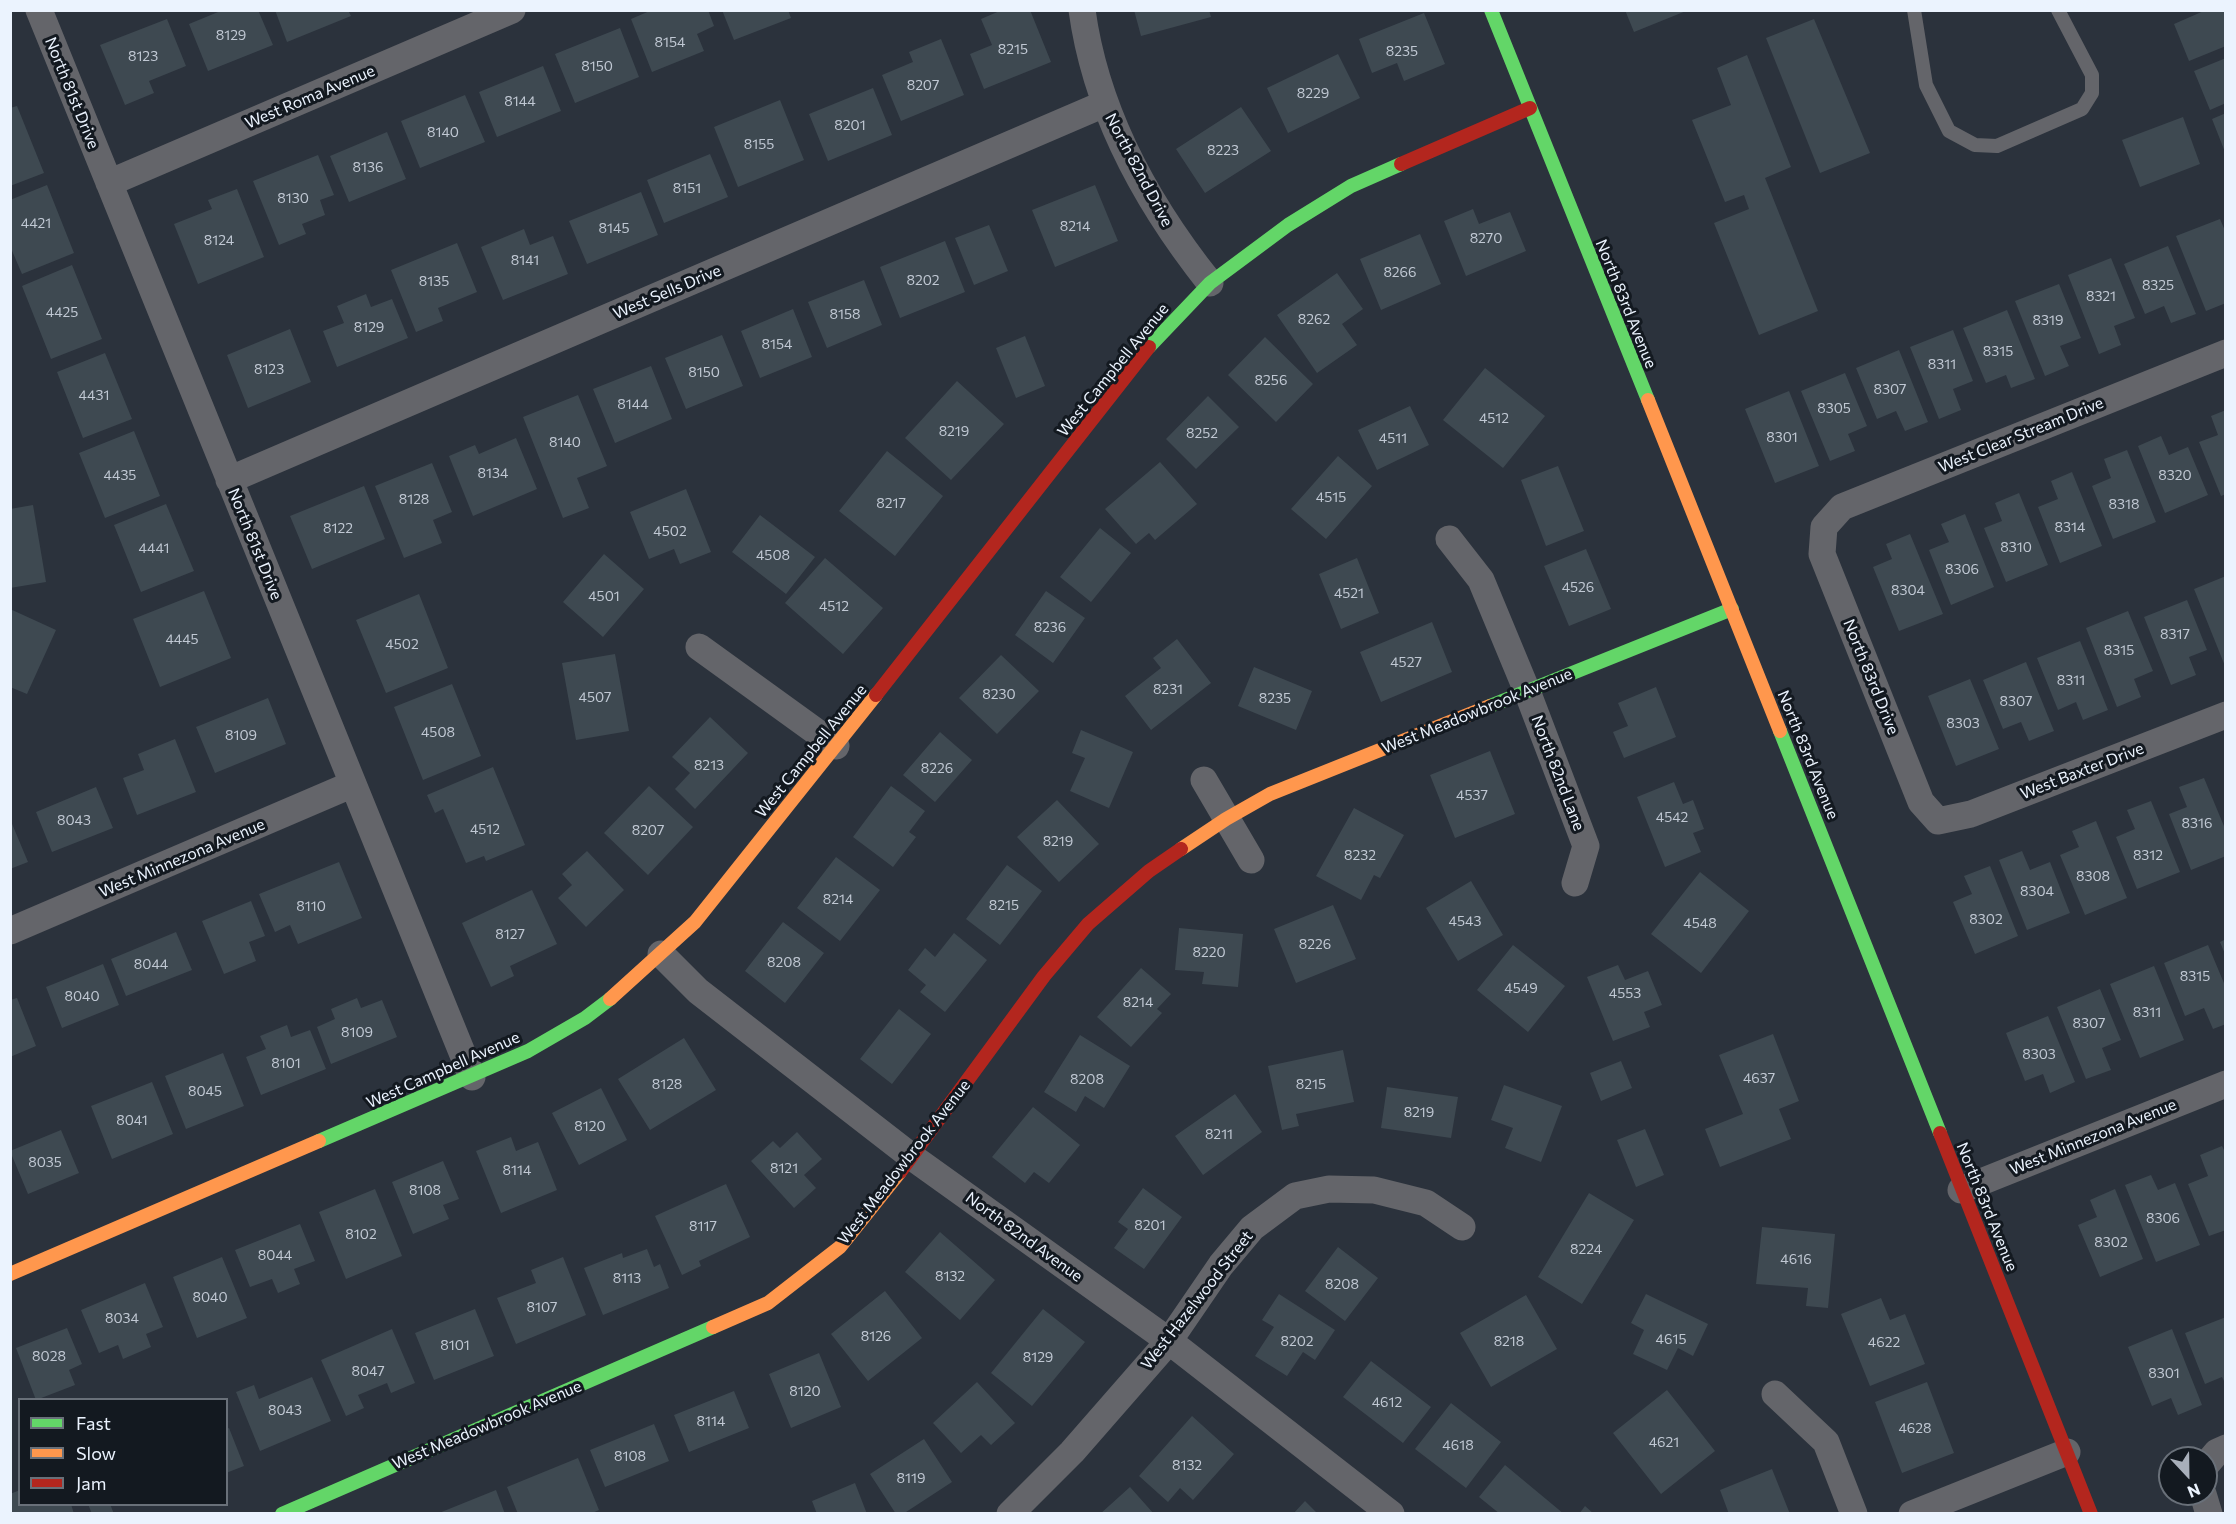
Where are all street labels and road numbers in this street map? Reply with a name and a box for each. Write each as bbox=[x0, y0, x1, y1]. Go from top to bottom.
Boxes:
street label: North 81st Drive bbox=[41, 34, 103, 152]
street label: West Roma Avenue bbox=[242, 61, 378, 133]
street label: North 82nd Drive bbox=[1101, 110, 1177, 230]
street label: North 83rd Avenue bbox=[1591, 237, 1661, 371]
street label: West Sells Drive bbox=[610, 261, 724, 323]
street label: West Campbell Avenue bbox=[1053, 300, 1173, 440]
street label: West Clear Stream Drive bbox=[1936, 393, 2106, 477]
street label: North 81st Drive bbox=[224, 485, 286, 603]
street label: North 83rd Drive bbox=[1839, 617, 1903, 737]
street label: West Meadowbrook Avenue bbox=[1379, 664, 1575, 758]
street label: West Campbell Avenue bbox=[751, 681, 871, 821]
street label: North 83rd Avenue bbox=[1773, 688, 1843, 822]
street label: North 82nd Lane bbox=[1527, 713, 1589, 833]
street label: West Baxter Drive bbox=[2018, 739, 2146, 803]
street label: West Minnezona Avenue bbox=[96, 814, 268, 902]
street label: West Campbell Avenue bbox=[363, 1028, 523, 1112]
street label: West Meadowbrook Avenue bbox=[834, 1076, 974, 1248]
street label: West Minnezona Avenue bbox=[2007, 1095, 2179, 1179]
street label: North 83rd Avenue bbox=[1952, 1140, 2022, 1274]
street label: North 82nd Avenue bbox=[962, 1188, 1086, 1286]
street label: West Hazelwood Street bbox=[1137, 1227, 1257, 1373]
street label: West Meadowbrook Avenue bbox=[390, 1376, 584, 1474]

